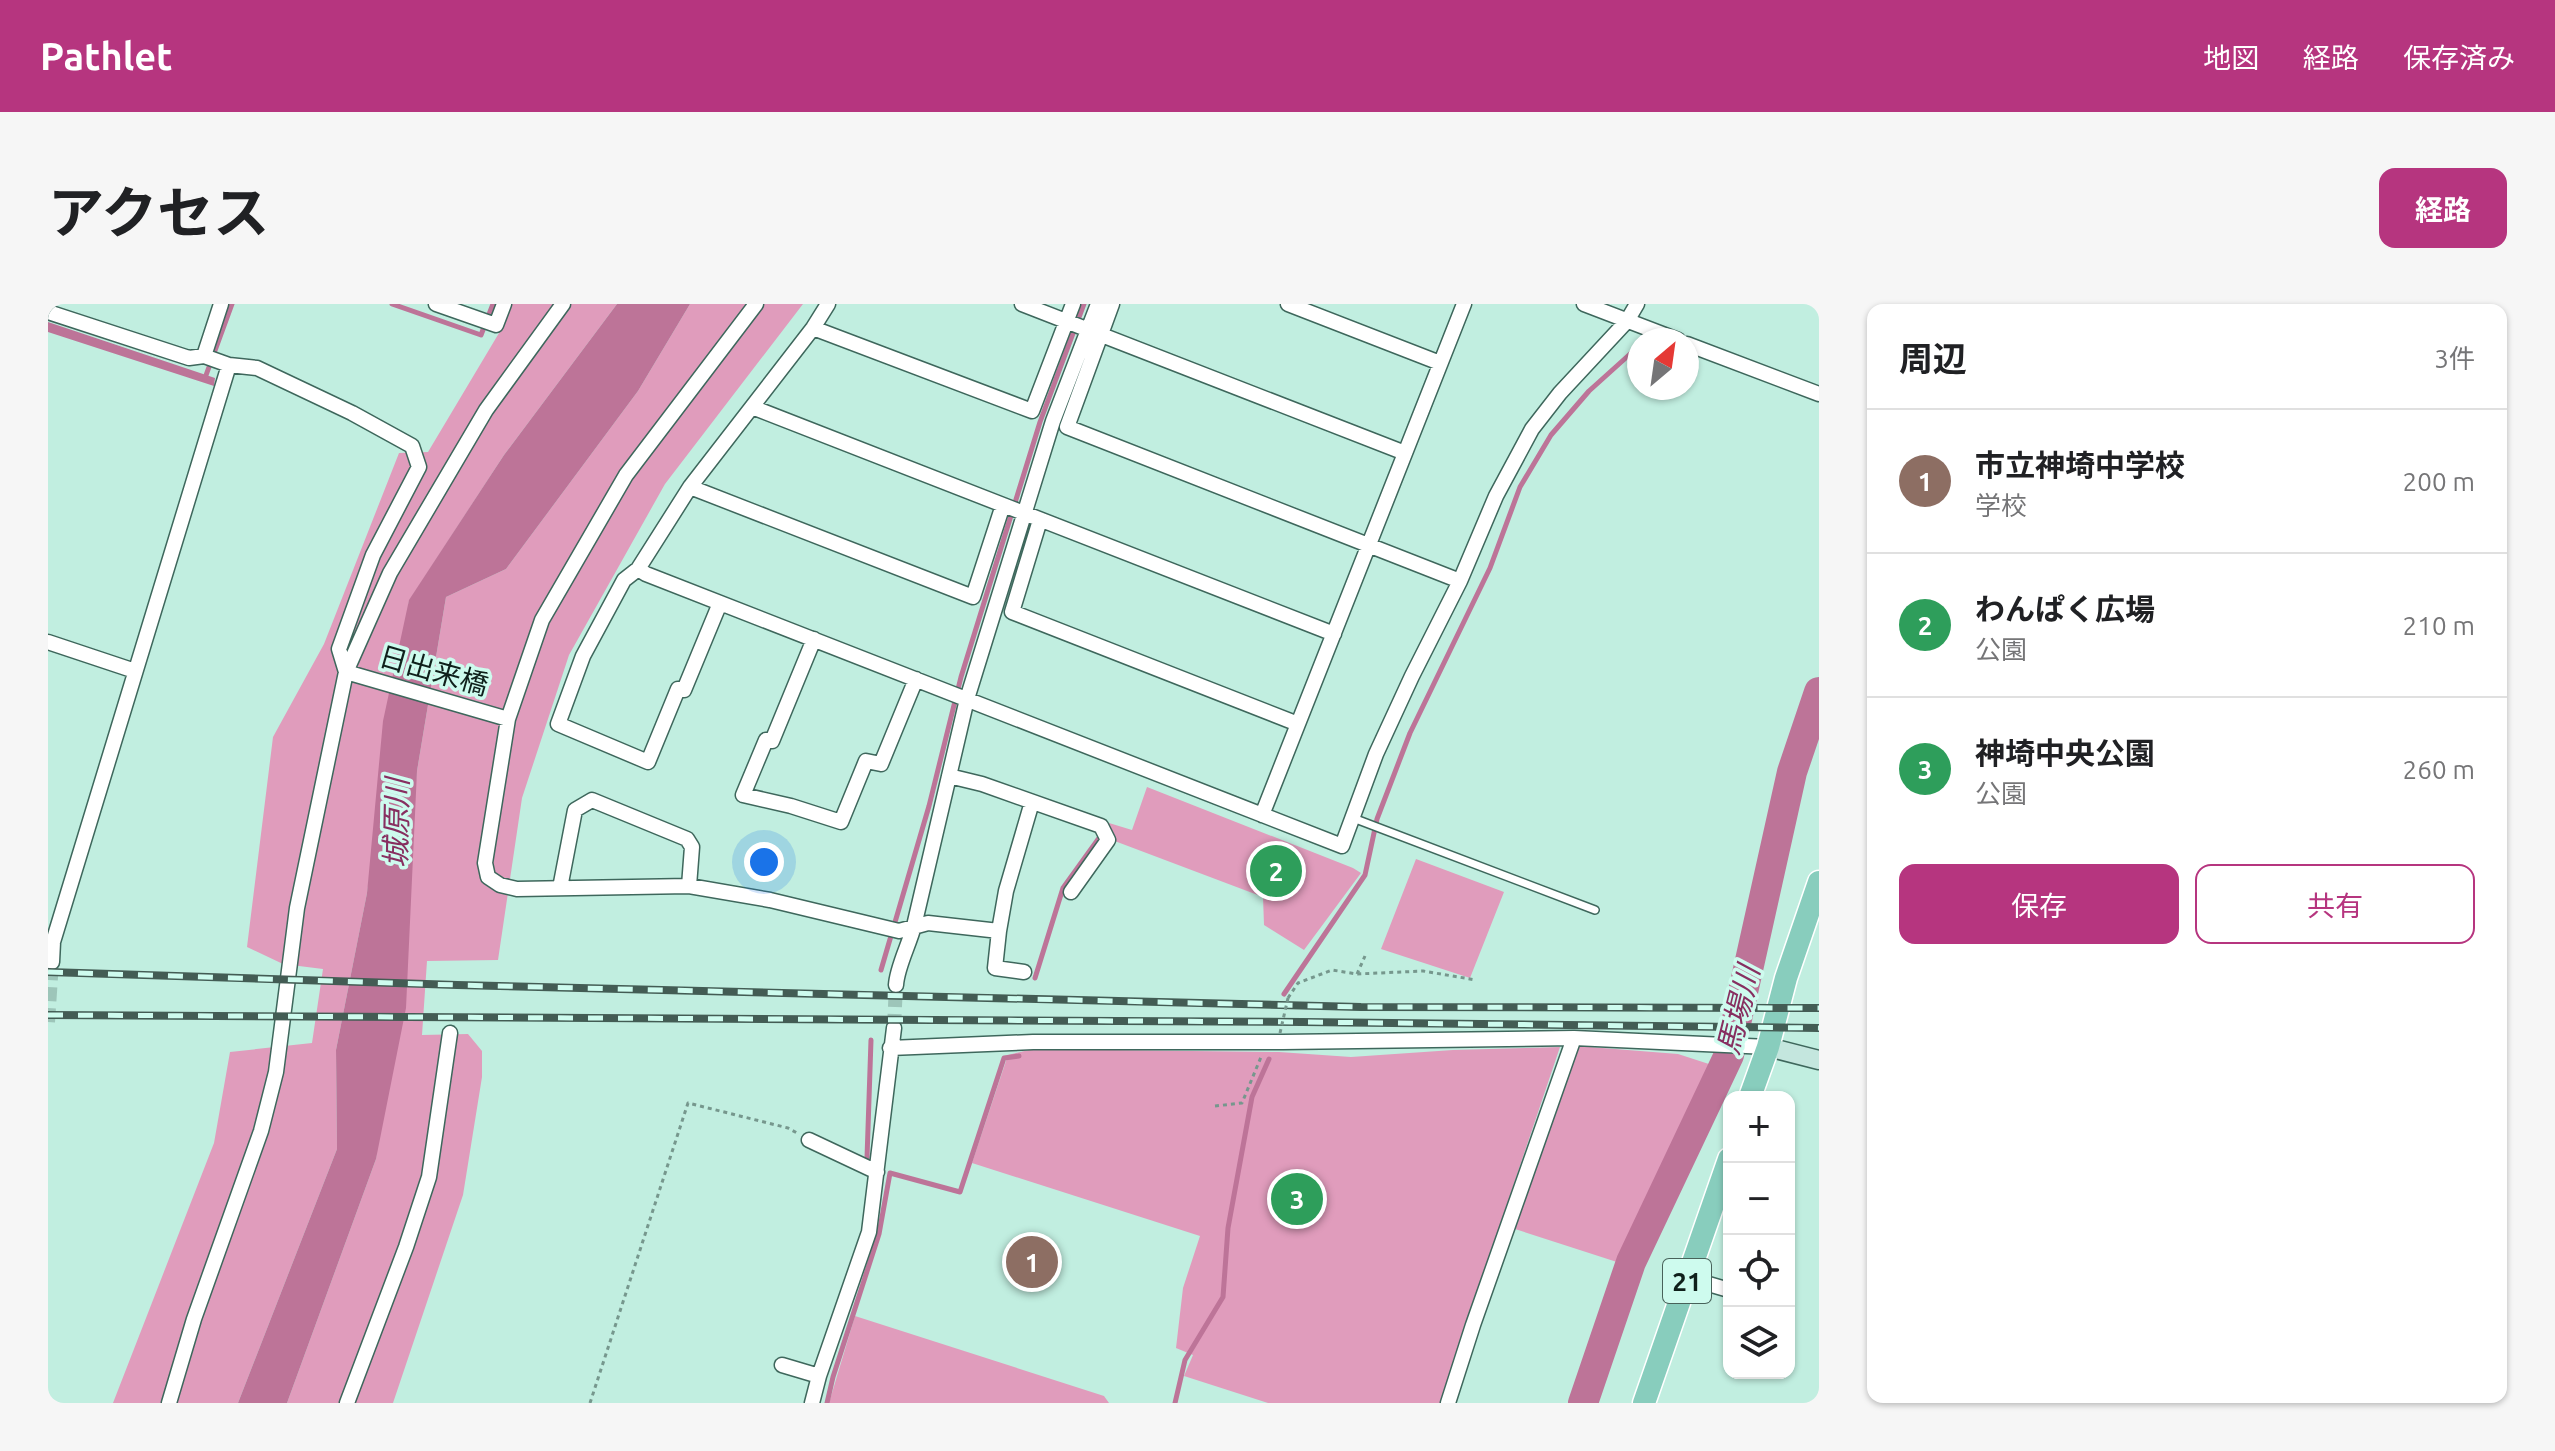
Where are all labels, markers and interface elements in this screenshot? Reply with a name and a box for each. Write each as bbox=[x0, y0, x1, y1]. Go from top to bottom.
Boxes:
text: Pathlet bbox=[40, 35, 172, 77]
text: 地図 bbox=[2203, 42, 2259, 73]
text: 経路 bbox=[2303, 42, 2359, 73]
text: 保存済み bbox=[2403, 42, 2515, 73]
button: 経路 bbox=[2379, 168, 2507, 248]
text: アクセス bbox=[48, 181, 269, 244]
north arrow bbox=[1627, 328, 1699, 400]
text: 周辺 bbox=[1899, 339, 1967, 377]
text: 3件 bbox=[2434, 344, 2475, 373]
text: 市立神埼中学校 bbox=[1975, 448, 2185, 482]
text: 1 bbox=[1918, 467, 1932, 496]
text: 200 m bbox=[2403, 467, 2475, 496]
text: 学校 bbox=[1975, 491, 2027, 520]
text: わんぱく広場 bbox=[1975, 592, 2155, 626]
text: 2 bbox=[1918, 611, 1932, 640]
text: 210 m bbox=[2403, 611, 2475, 640]
text: 公園 bbox=[1975, 635, 2027, 664]
street label: 日出来橋 bbox=[376, 640, 492, 700]
text: 神埼中央公園 bbox=[1975, 736, 2155, 770]
text: 3 bbox=[1918, 755, 1932, 784]
text: 260 m bbox=[2403, 755, 2475, 784]
water label: 城原川 bbox=[378, 775, 414, 868]
text: 公園 bbox=[1975, 779, 2027, 808]
pin: 2 bbox=[1250, 841, 1302, 901]
your location bbox=[744, 842, 784, 882]
button: 保存 bbox=[1899, 864, 2179, 944]
button: 共有 bbox=[2195, 864, 2475, 944]
water label: 馬場川 bbox=[1711, 959, 1766, 1058]
map controls bbox=[1723, 1091, 1795, 1379]
button: + bbox=[1723, 1091, 1795, 1163]
button: − bbox=[1723, 1163, 1795, 1235]
pin: 3 bbox=[1271, 1169, 1323, 1229]
pin: 1 bbox=[1006, 1232, 1058, 1292]
button: locate bbox=[1723, 1235, 1795, 1307]
road number: 21 bbox=[1663, 1259, 1711, 1303]
button: layers bbox=[1723, 1307, 1795, 1379]

